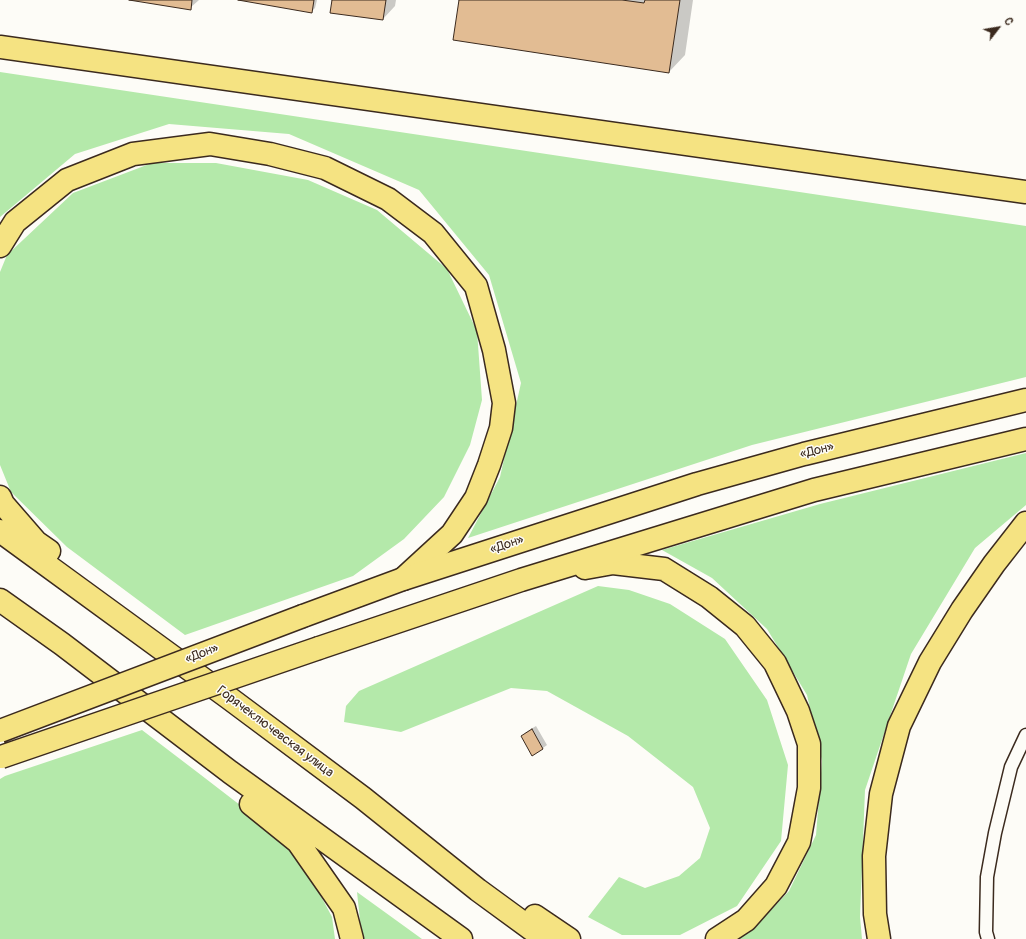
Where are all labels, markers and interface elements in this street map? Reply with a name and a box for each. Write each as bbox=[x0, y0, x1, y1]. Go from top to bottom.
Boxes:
north arrow bbox=[978, 8, 1018, 48]
text: С bbox=[1001, 15, 1016, 28]
street label: «Дон» bbox=[798, 439, 836, 463]
street label: «Дон» bbox=[488, 532, 526, 558]
street label: «Дон» bbox=[183, 641, 221, 667]
street label: Горячеключевская улица bbox=[214, 683, 336, 781]

